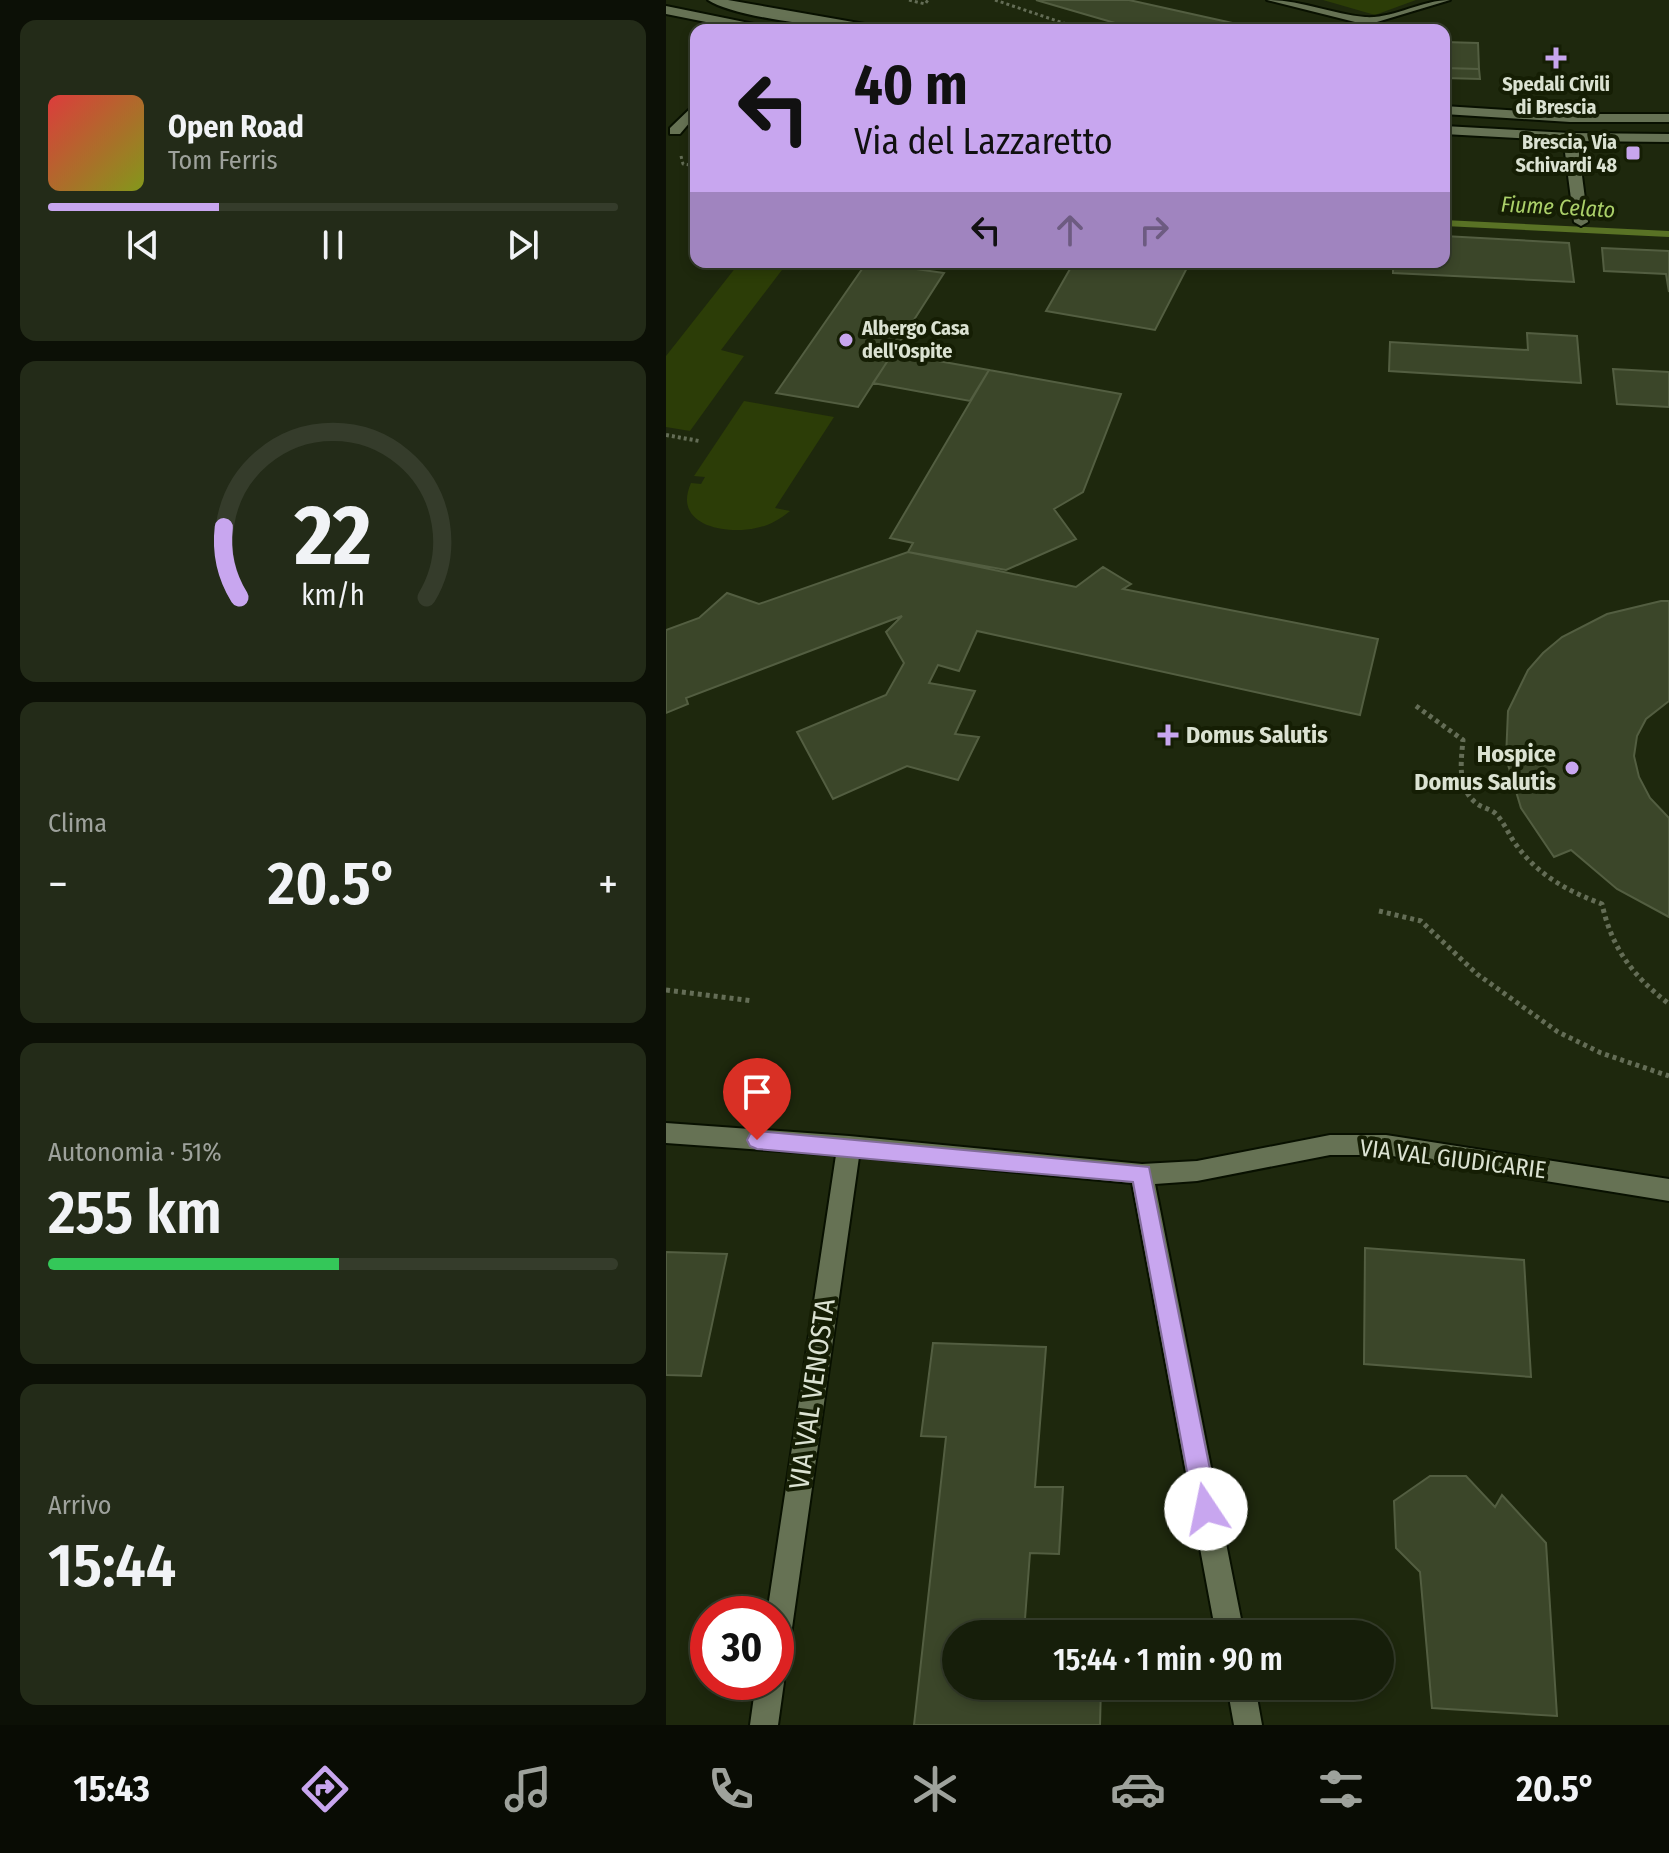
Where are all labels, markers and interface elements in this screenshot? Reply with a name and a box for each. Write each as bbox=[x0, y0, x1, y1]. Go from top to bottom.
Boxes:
marker: Spedali Civili di Brescia bbox=[1545, 47, 1567, 69]
text: 40 m bbox=[854, 52, 968, 119]
icon: left bbox=[722, 56, 826, 160]
place label: Spedali Civili di Brescia bbox=[1502, 72, 1610, 119]
text: Open Road bbox=[168, 109, 304, 145]
text: Via del Lazzaretto bbox=[854, 120, 1113, 164]
place label: Brescia, Via Schivardi 48 bbox=[1515, 130, 1617, 177]
marker: Brescia, Via Schivardi 48 bbox=[1624, 144, 1642, 162]
text: Tom Ferris bbox=[168, 145, 278, 176]
water label: Fiume Celato bbox=[1500, 191, 1616, 223]
icon: left bbox=[964, 208, 1008, 252]
icon: ahead bbox=[1048, 208, 1092, 252]
icon: right bbox=[1132, 208, 1176, 252]
icon: previous bbox=[121, 223, 165, 267]
icon: pause bbox=[311, 223, 355, 267]
icon: next bbox=[501, 223, 545, 267]
place label: Albergo Casa dell'Ospite bbox=[861, 316, 970, 363]
marker: Albergo Casa dell'Ospite bbox=[837, 331, 855, 349]
text: 22 bbox=[293, 485, 372, 585]
text: km/h bbox=[301, 578, 365, 613]
place label: Domus Salutis bbox=[1186, 721, 1328, 749]
marker: Domus Salutis bbox=[1157, 724, 1179, 746]
place label: Hospice Domus Salutis bbox=[1414, 740, 1556, 796]
marker: Hospice Domus Salutis bbox=[1563, 759, 1581, 777]
text: Clima bbox=[48, 808, 107, 839]
text: 20.5° bbox=[268, 848, 398, 920]
text: − bbox=[48, 858, 68, 911]
text: + bbox=[598, 858, 618, 911]
pin bbox=[723, 1058, 791, 1140]
icon: arrive bbox=[735, 1070, 779, 1114]
street label: VIA VAL GIUDICARIE bbox=[1358, 1134, 1548, 1184]
text: Autonomia · 51% bbox=[48, 1137, 222, 1168]
text: 255 km bbox=[48, 1177, 222, 1249]
street label: VIA VAL VENOSTA bbox=[782, 1296, 842, 1491]
position arrow bbox=[1164, 1467, 1248, 1551]
text: Arrivo bbox=[48, 1490, 112, 1521]
text: 15:44 bbox=[48, 1530, 176, 1602]
speed limit sign: 30 bbox=[690, 1596, 794, 1700]
text: 15:44 · 1 min · 90 m bbox=[1053, 1642, 1283, 1678]
icon: directions bbox=[297, 1761, 353, 1817]
icon: music bbox=[500, 1761, 556, 1817]
icon: phone bbox=[703, 1761, 759, 1817]
icon: climate bbox=[907, 1761, 963, 1817]
icon: car bbox=[1110, 1761, 1166, 1817]
icon: filters bbox=[1313, 1761, 1369, 1817]
text: 15:43 bbox=[74, 1767, 150, 1811]
text: 20.5° bbox=[1516, 1767, 1595, 1811]

